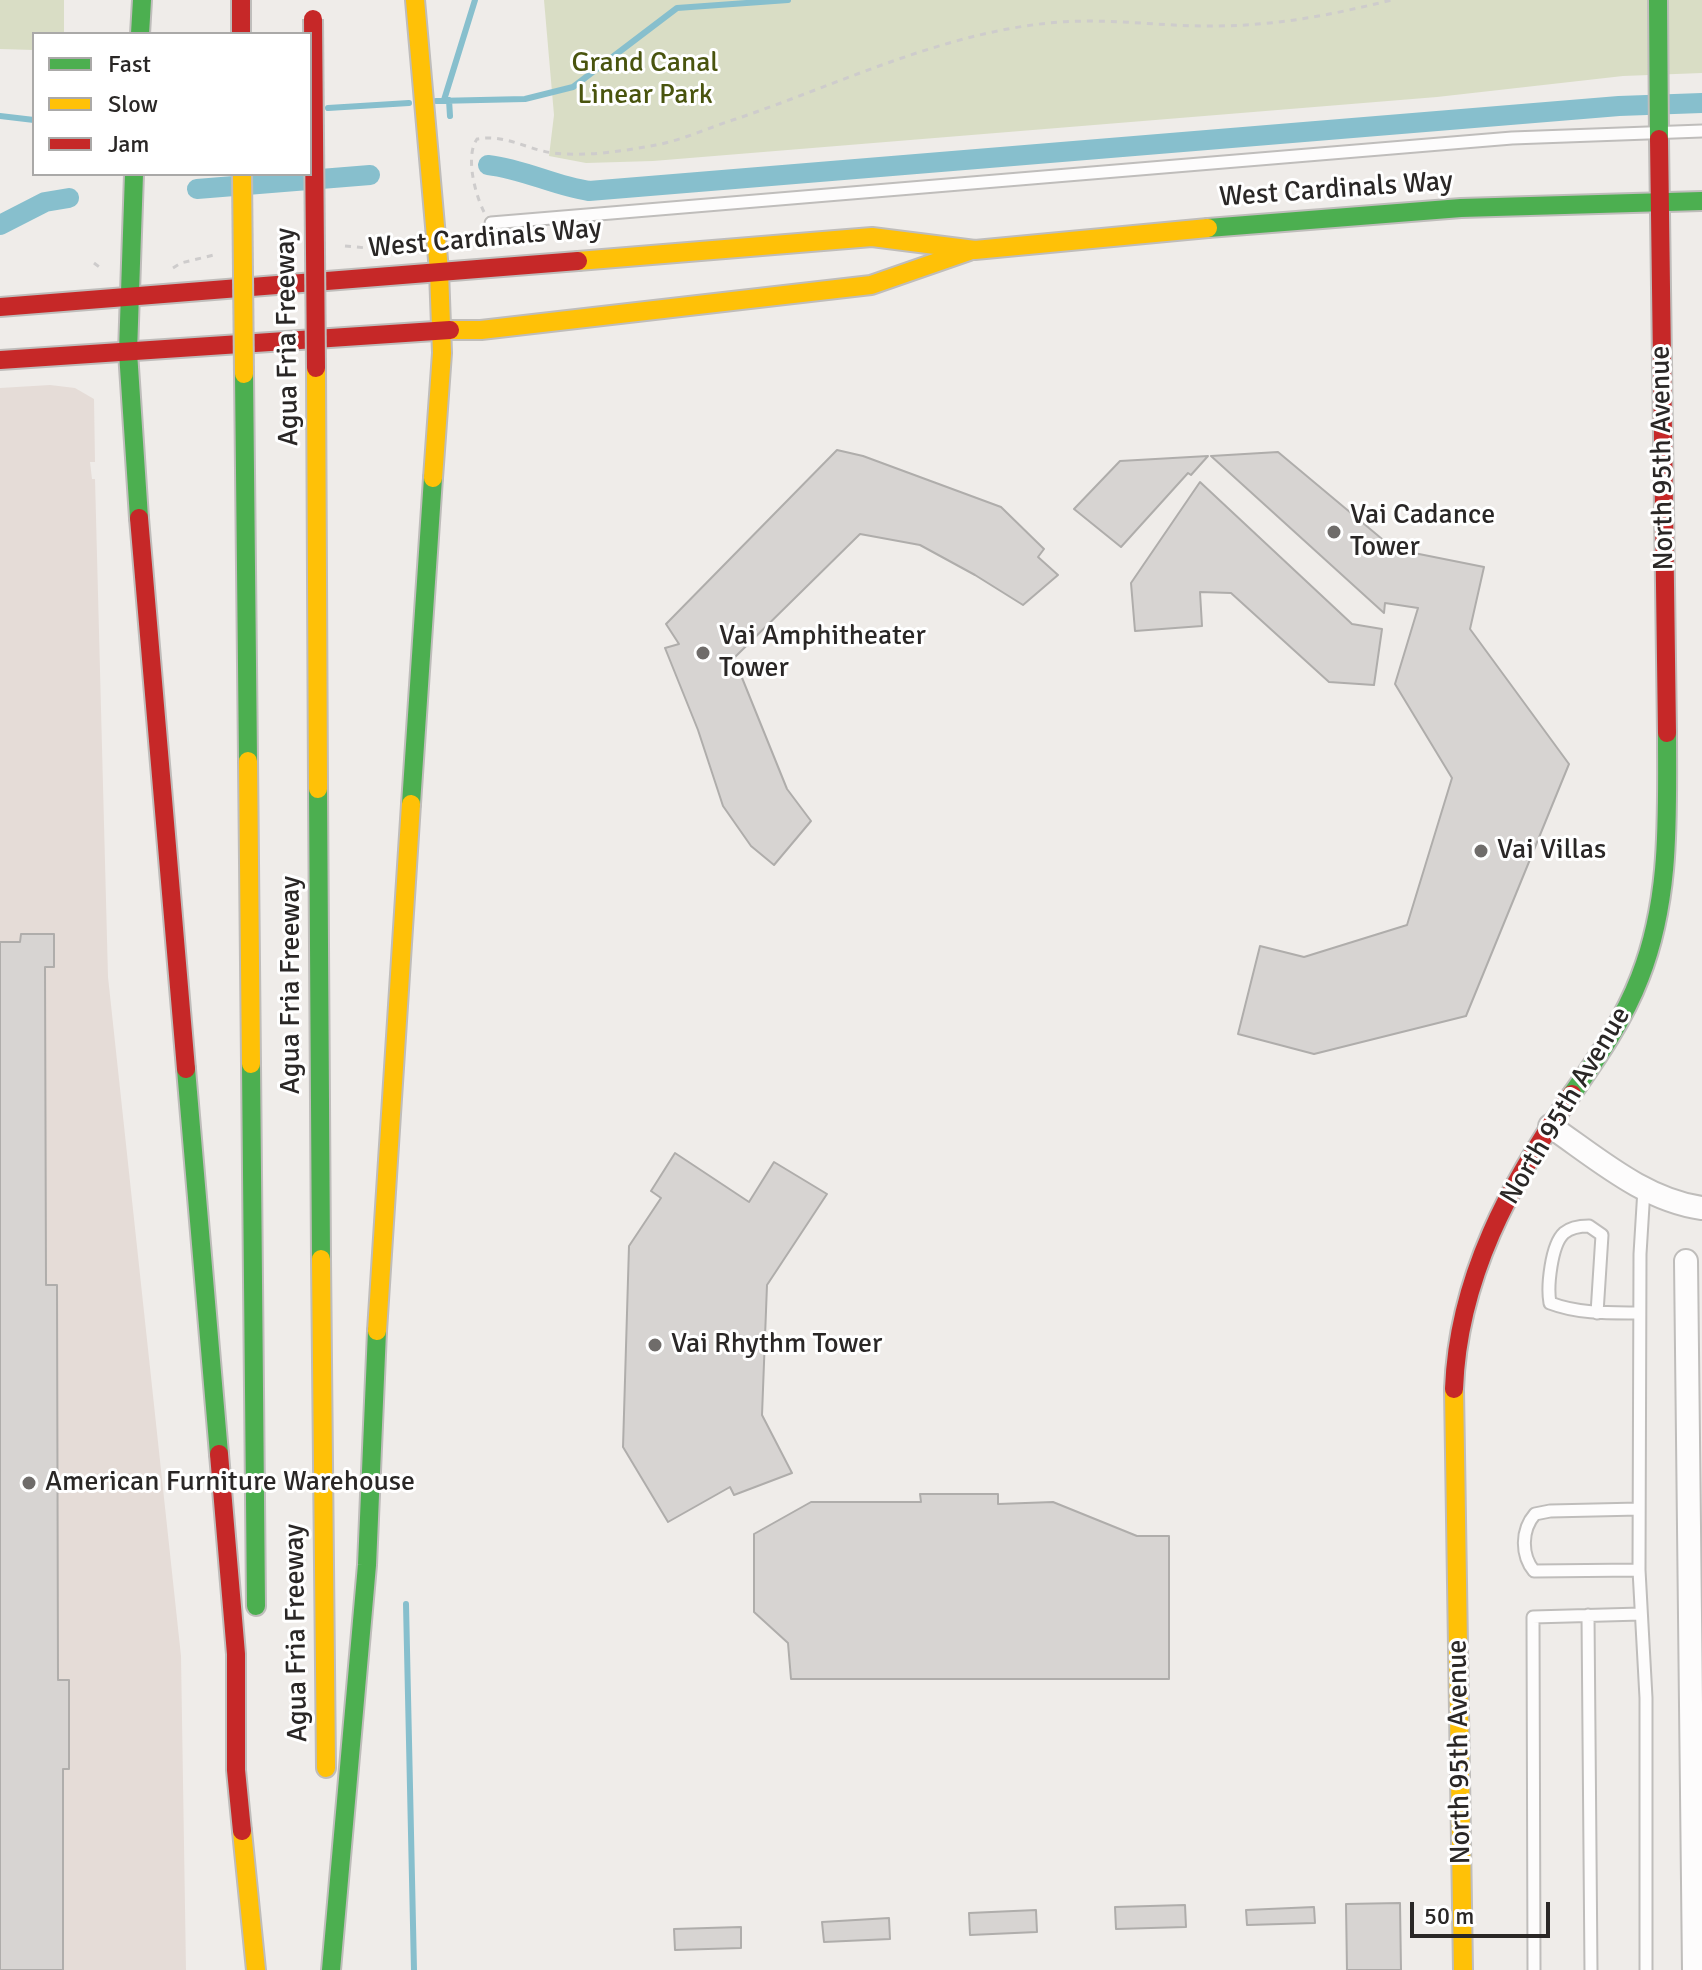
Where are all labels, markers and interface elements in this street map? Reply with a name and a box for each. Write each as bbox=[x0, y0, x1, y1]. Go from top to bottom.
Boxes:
legend bbox=[32, 32, 312, 176]
park label: Grand Canal Linear Park bbox=[571, 47, 719, 113]
text: Fast bbox=[108, 49, 151, 79]
text: Slow bbox=[108, 89, 158, 119]
text: Jam bbox=[108, 129, 149, 159]
street label: West Cardinals Way bbox=[1218, 165, 1454, 215]
street label: West Cardinals Way bbox=[367, 212, 603, 266]
street label: Agua Fria Freeway bbox=[269, 228, 307, 446]
street label: North 95th Avenue bbox=[1644, 345, 1682, 571]
place label: Vai Cadance Tower bbox=[1350, 499, 1495, 565]
marker: Vai Cadance Tower bbox=[1325, 523, 1343, 541]
place label: Vai Amphitheater Tower bbox=[719, 620, 926, 686]
marker: Vai Amphitheater Tower bbox=[694, 644, 712, 662]
place label: Vai Villas bbox=[1497, 834, 1606, 868]
marker: Vai Villas bbox=[1472, 842, 1490, 860]
street label: Agua Fria Freeway bbox=[275, 876, 309, 1094]
street label: North 95th Avenue bbox=[1494, 1001, 1638, 1211]
place label: Vai Rhythm Tower bbox=[671, 1328, 882, 1362]
marker: Vai Rhythm Tower bbox=[646, 1336, 664, 1354]
place label: American Furniture Warehouse bbox=[45, 1466, 415, 1500]
marker: American Furniture Warehouse bbox=[20, 1474, 38, 1492]
street label: Agua Fria Freeway bbox=[278, 1524, 316, 1742]
street label: North 95th Avenue bbox=[1441, 1639, 1479, 1865]
scale bar bbox=[1414, 1886, 1554, 1936]
text: 50 m bbox=[1424, 1901, 1474, 1931]

